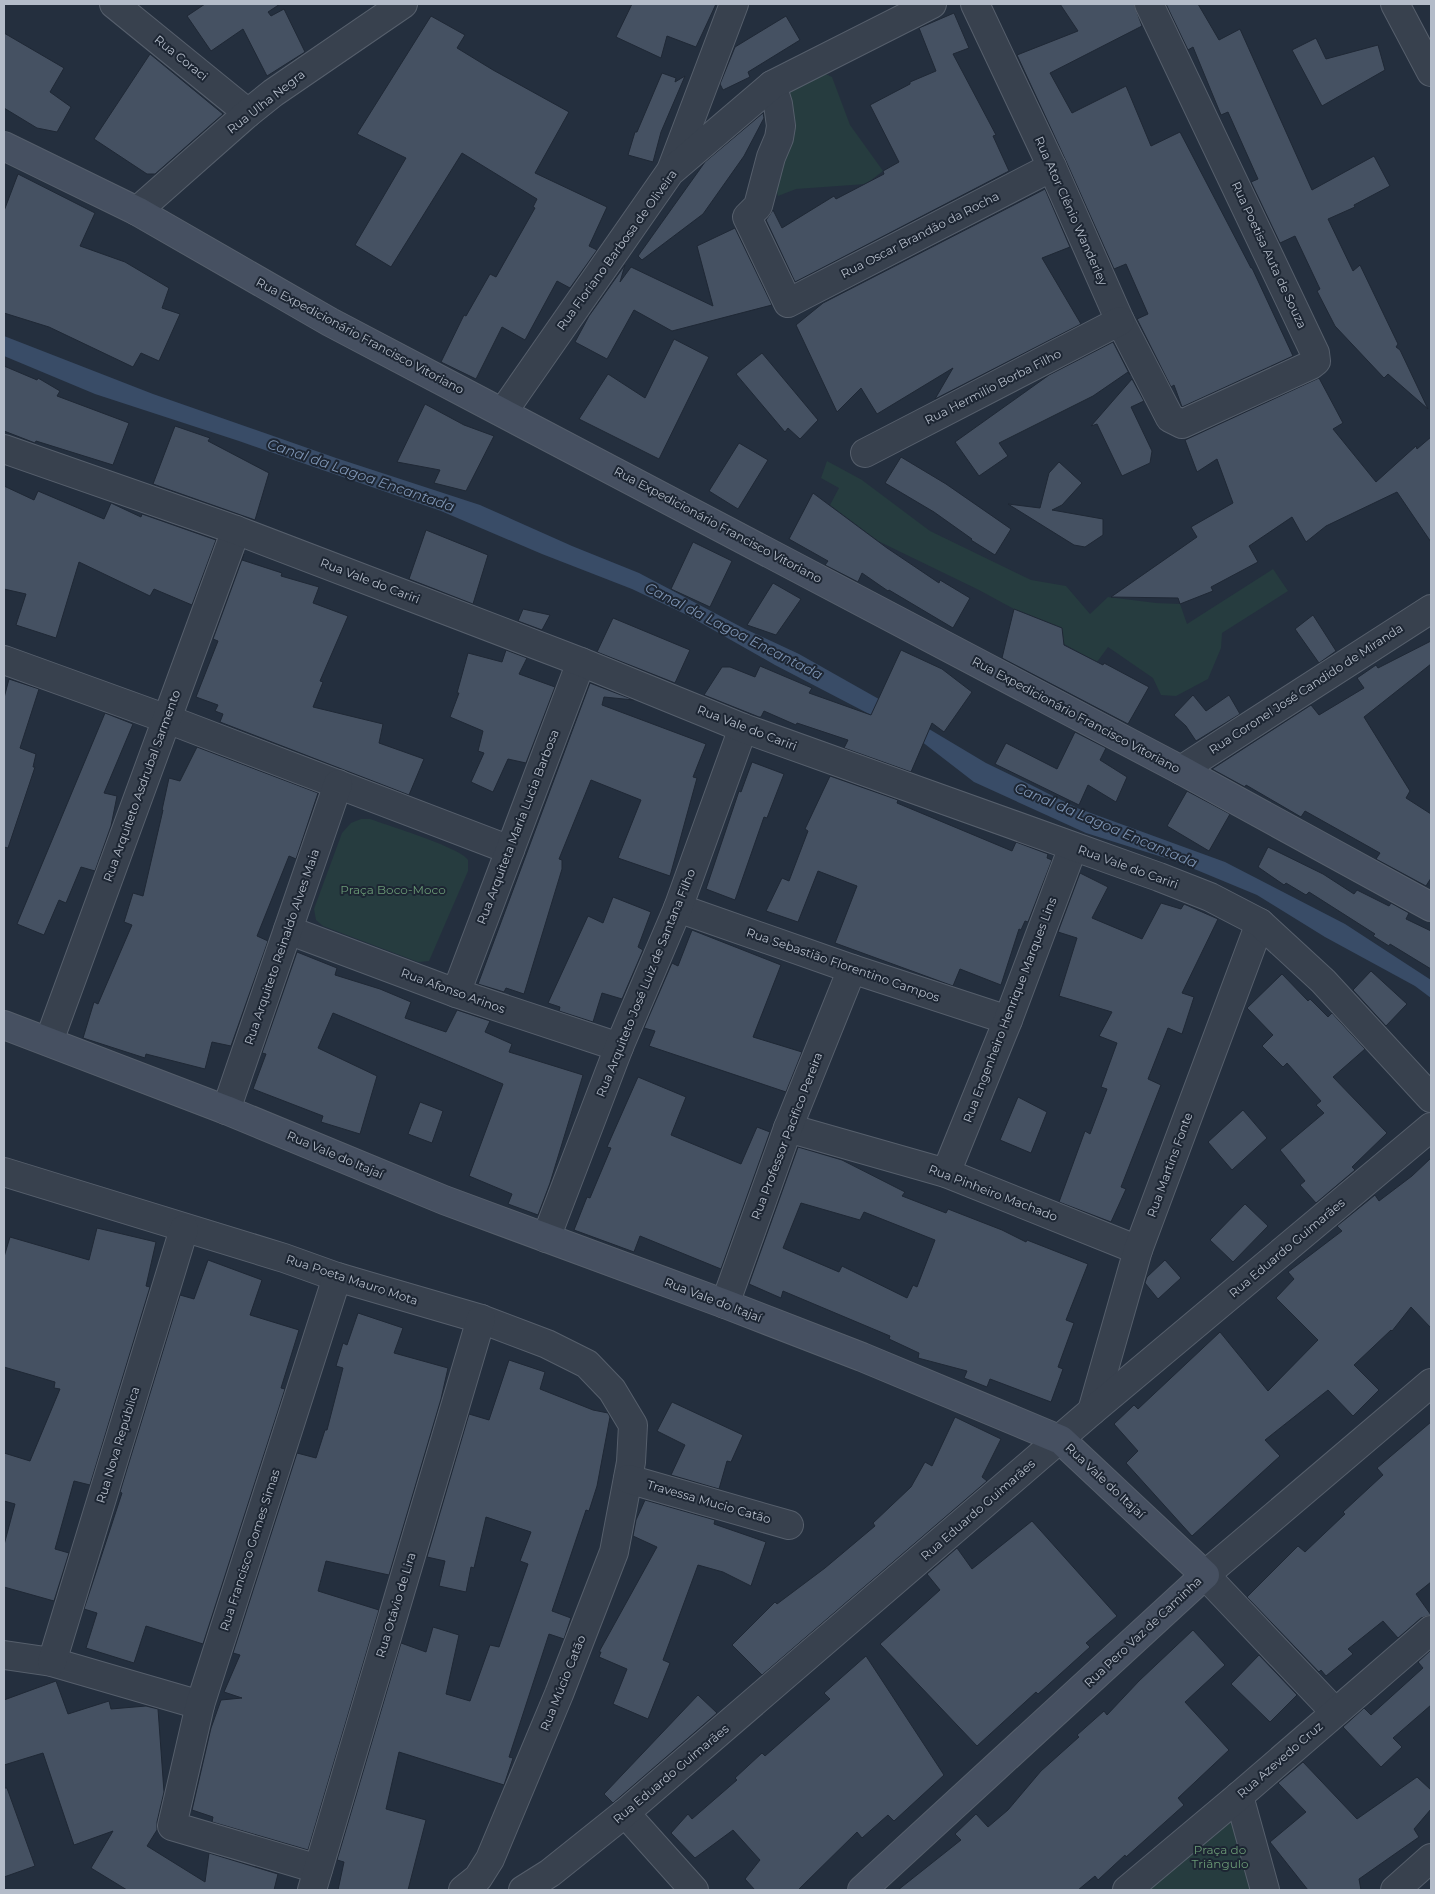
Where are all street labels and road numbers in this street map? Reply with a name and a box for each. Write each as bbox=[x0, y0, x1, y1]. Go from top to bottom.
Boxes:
street label: Rua Coraci bbox=[152, 32, 211, 84]
street label: Rua Ulha Negra bbox=[224, 67, 308, 137]
street label: Rua Ator Clênio Wanderley bbox=[1032, 134, 1111, 288]
street label: Rua Floriano Barbosa de Oliveira bbox=[553, 166, 680, 333]
street label: Rua Poetisa Auta de Souza bbox=[1229, 179, 1310, 331]
street label: Rua Oscar Brandão da Rocha bbox=[838, 188, 1001, 281]
street label: Rua Expedicionário Francisco Vitoriano bbox=[254, 274, 467, 397]
street label: Rua Hermilio Borba Filho bbox=[922, 346, 1063, 428]
street label: Rua Expedicionário Francisco Vitoriano bbox=[612, 463, 825, 586]
street label: Rua Vale do Cariri bbox=[318, 555, 422, 606]
street label: Rua Coronel José Candido de Miranda bbox=[1206, 620, 1405, 757]
street label: Rua Expedicionário Francisco Vitoriano bbox=[970, 653, 1183, 776]
street label: Rua Arquiteto Asdrubal Sarmento bbox=[100, 688, 183, 884]
street label: Rua Vale do Cariri bbox=[695, 702, 799, 753]
street label: Rua Arquiteta Maria Lucia Barbosa bbox=[473, 727, 562, 926]
street label: Rua Vale do Cariri bbox=[1076, 841, 1180, 892]
street label: Rua Arquiteto Reinaldo Alves Maia bbox=[241, 847, 322, 1047]
street label: Rua Arquiteto José Luiz de Santana Filho bbox=[593, 866, 698, 1099]
street label: Rua Engenheiro Henrique Marques Lins bbox=[959, 895, 1060, 1125]
street label: Rua Sebastião Florentino Campos bbox=[745, 924, 942, 1005]
street label: Rua Afonso Arinos bbox=[399, 965, 507, 1016]
street label: Rua Professor Pacifico Pereira bbox=[748, 1050, 825, 1222]
street label: Rua Martins Fonte bbox=[1144, 1110, 1195, 1219]
street label: Rua Vale do Itajaí bbox=[285, 1127, 386, 1182]
street label: Rua Pinheiro Machado bbox=[927, 1161, 1060, 1224]
street label: Rua Eduardo Guimarães bbox=[1226, 1195, 1348, 1300]
street label: Rua Poeta Mauro Mota bbox=[284, 1251, 420, 1308]
street label: Rua Vale do Itajaí bbox=[662, 1274, 765, 1325]
street label: Rua Nova República bbox=[93, 1385, 142, 1505]
street label: Rua Vale do Itajaí bbox=[1063, 1440, 1149, 1522]
street label: Rua Eduardo Guimarães bbox=[917, 1456, 1038, 1563]
street label: Rua Francisco Gomes Simas bbox=[216, 1467, 283, 1633]
street label: Travessa Mucio Catão bbox=[645, 1477, 773, 1526]
street label: Rua Otávio de Lira bbox=[372, 1550, 419, 1659]
street label: Rua Pero Vaz de Caminha bbox=[1081, 1573, 1205, 1690]
street label: Rua Múcio Catão bbox=[537, 1633, 589, 1733]
street label: Rua Azevedo Cruz bbox=[1234, 1718, 1326, 1801]
street label: Rua Eduardo Guimarães bbox=[610, 1721, 732, 1826]

